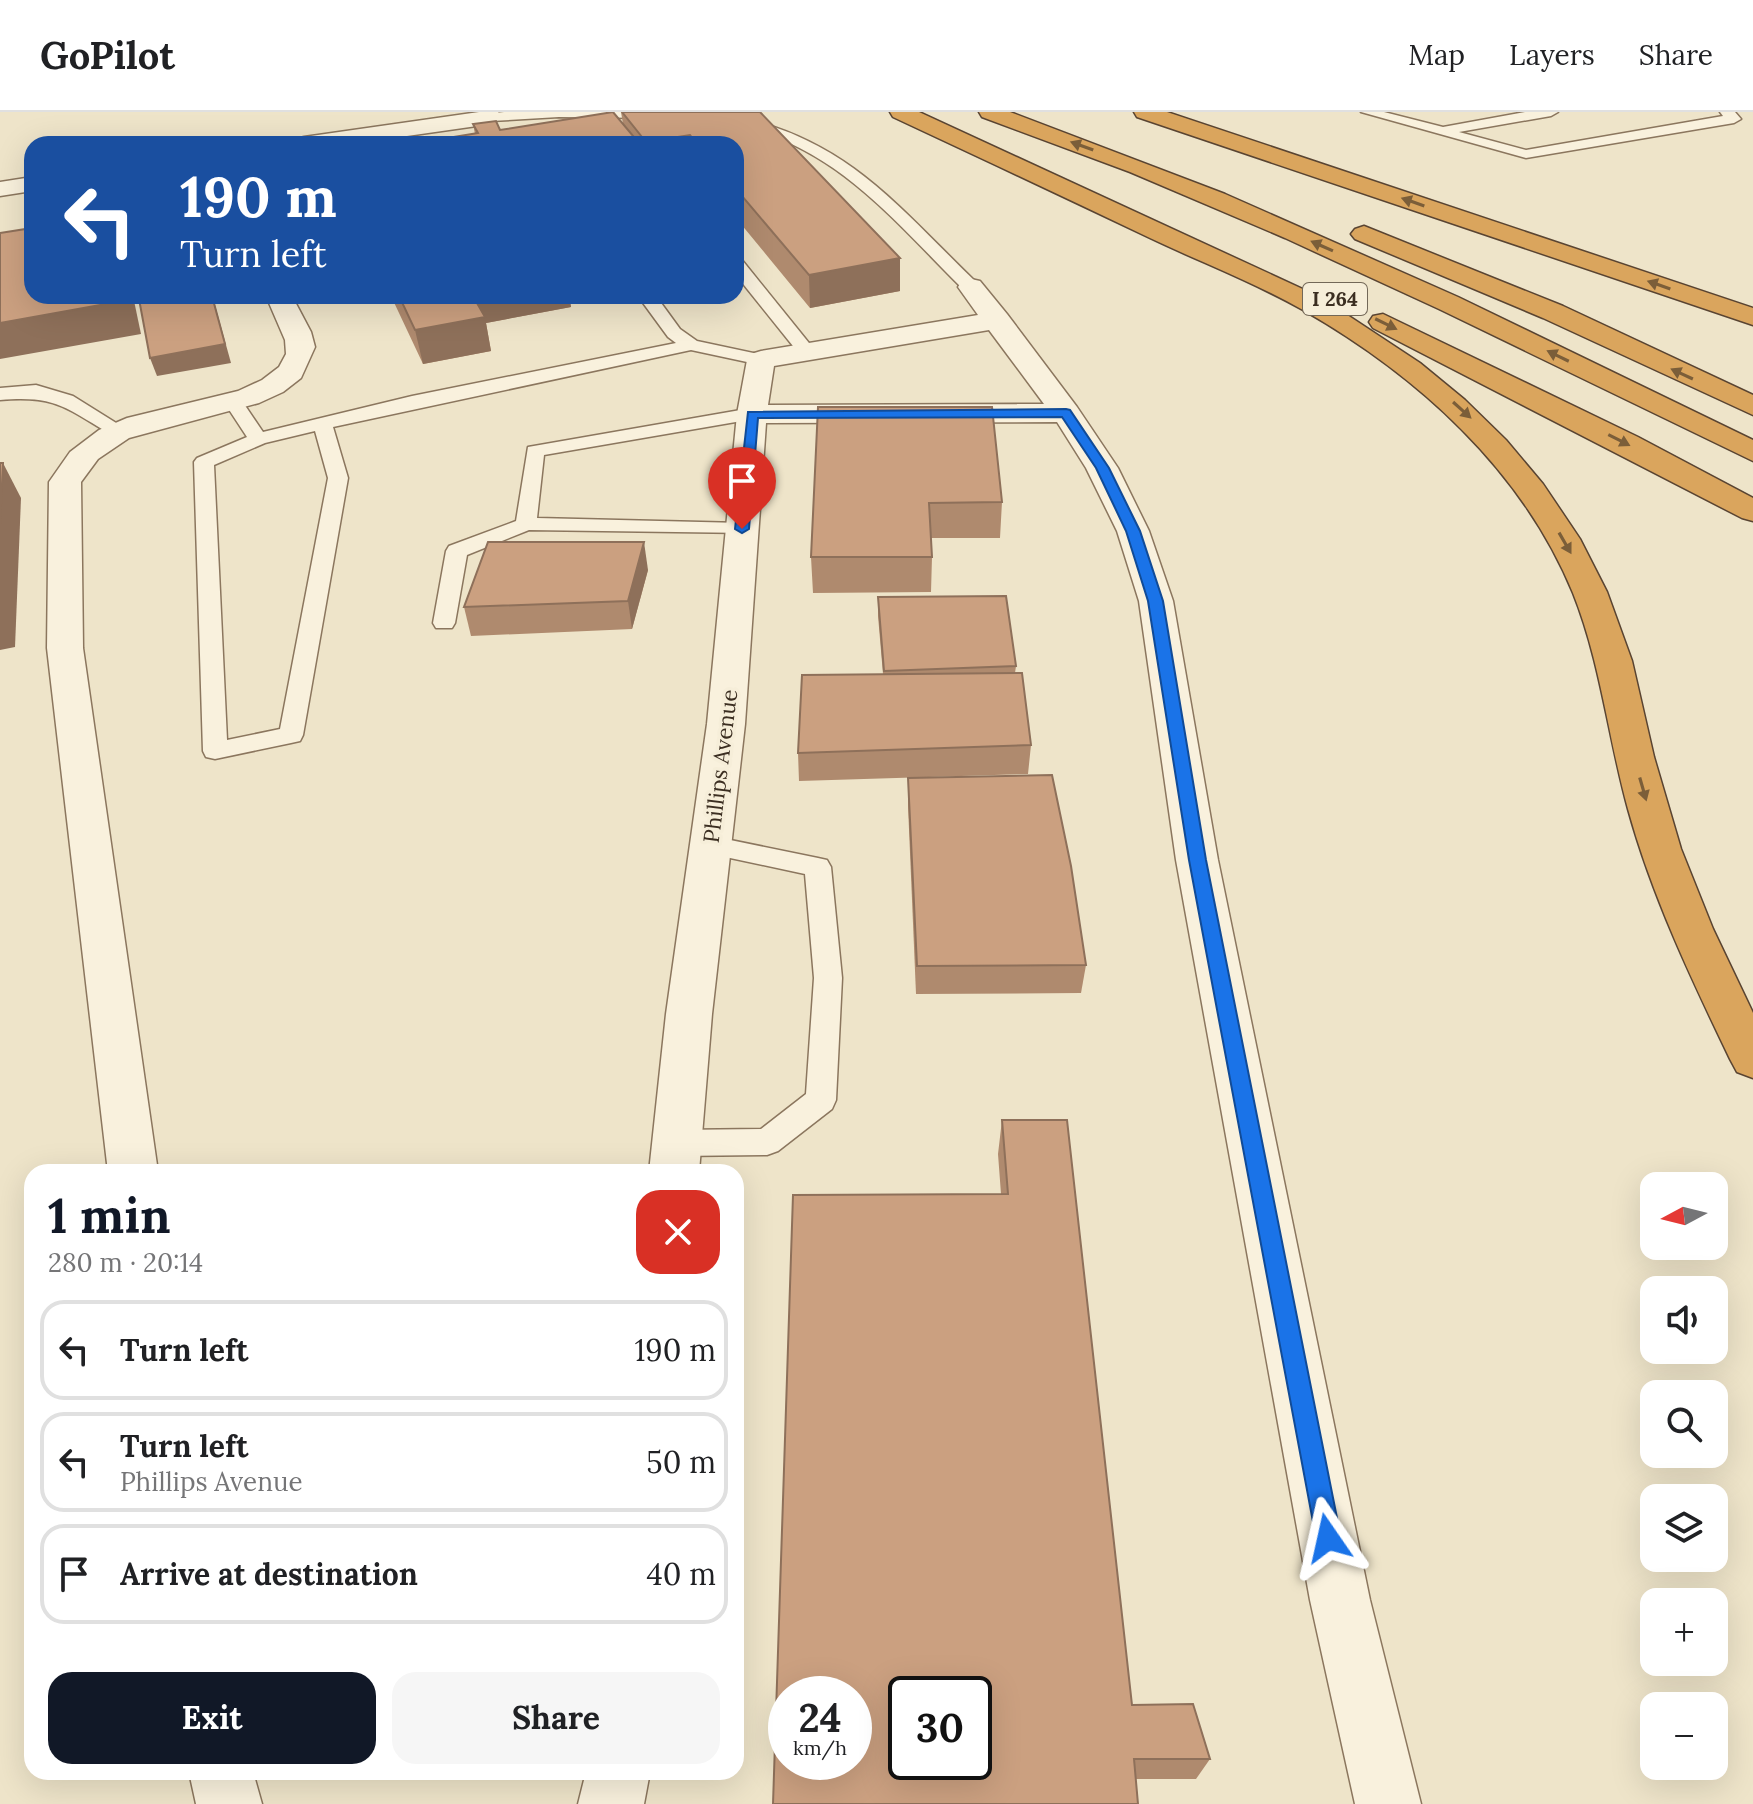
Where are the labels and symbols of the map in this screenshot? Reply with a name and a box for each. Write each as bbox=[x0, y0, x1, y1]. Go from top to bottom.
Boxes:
one-way arrow bbox=[1070, 140, 1094, 152]
one-way arrow bbox=[1401, 196, 1425, 208]
one-way arrow bbox=[1310, 240, 1334, 253]
one-way arrow bbox=[1647, 279, 1671, 291]
road number: I 264 bbox=[1303, 283, 1367, 315]
one-way arrow bbox=[1375, 317, 1398, 331]
one-way arrow bbox=[1546, 349, 1569, 362]
one-way arrow bbox=[1670, 367, 1694, 380]
one-way arrow bbox=[1452, 401, 1471, 419]
one-way arrow bbox=[1608, 433, 1631, 446]
pin bbox=[708, 447, 776, 529]
one-way arrow bbox=[1558, 531, 1572, 554]
street label: Phillips Avenue bbox=[697, 688, 743, 844]
one-way arrow bbox=[1638, 777, 1650, 802]
north arrow bbox=[1640, 1172, 1728, 1260]
position arrow bbox=[1286, 1496, 1370, 1580]
speed limit sign: 30 bbox=[888, 1676, 992, 1780]

